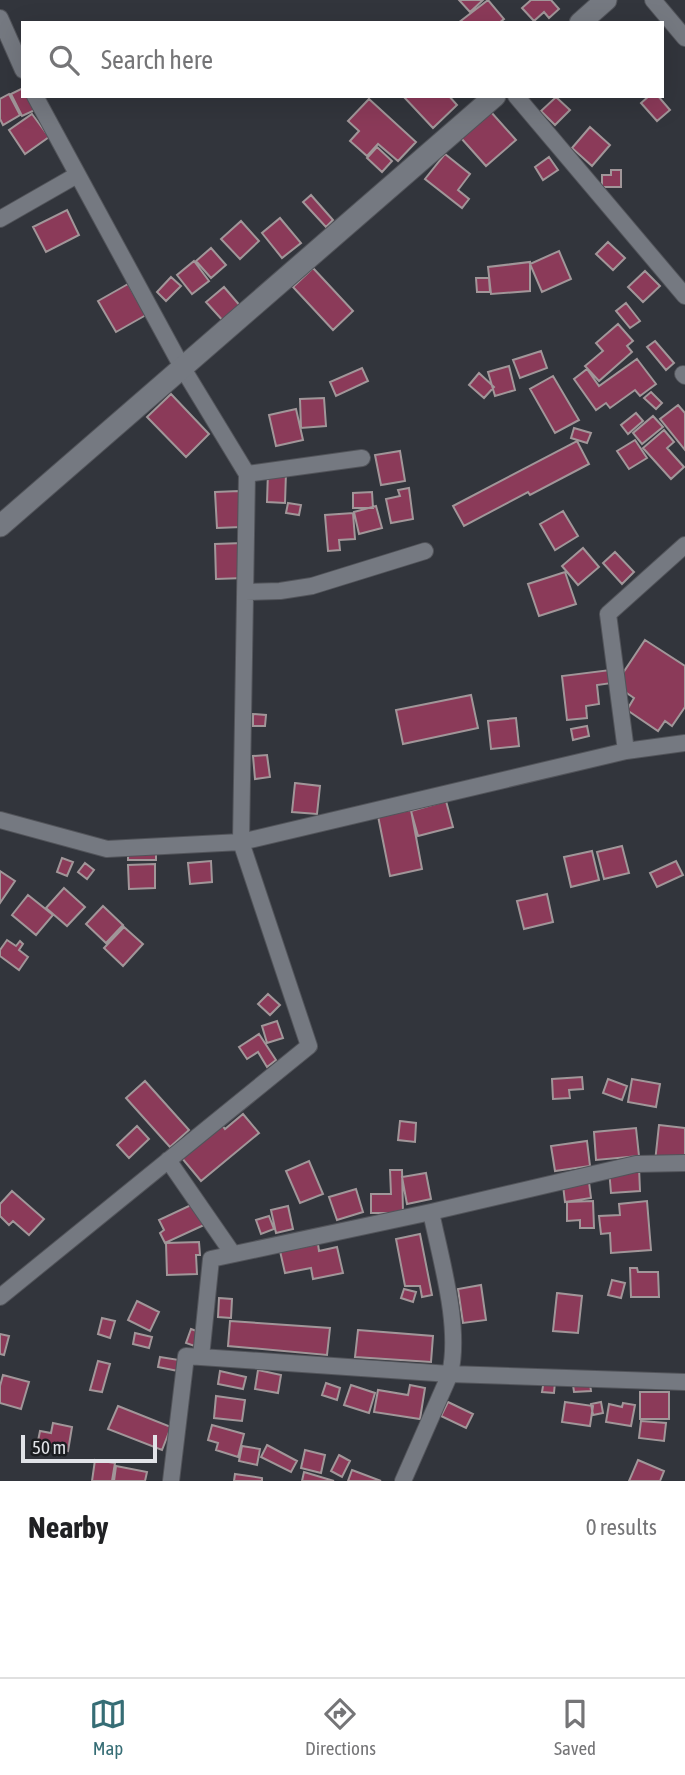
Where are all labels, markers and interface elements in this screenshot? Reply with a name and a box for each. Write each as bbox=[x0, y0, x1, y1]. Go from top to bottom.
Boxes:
search box bbox=[21, 21, 664, 98]
icon: search bbox=[45, 41, 83, 79]
text: Search here bbox=[101, 45, 213, 75]
scale bar bbox=[21, 1432, 158, 1464]
text: 50 m bbox=[32, 1436, 66, 1458]
text: Nearby bbox=[28, 1510, 108, 1544]
text: 0 results bbox=[586, 1514, 657, 1540]
tab: Map bbox=[89, 1695, 127, 1759]
tab: Directions bbox=[305, 1695, 376, 1759]
tab: Saved bbox=[554, 1695, 596, 1759]

